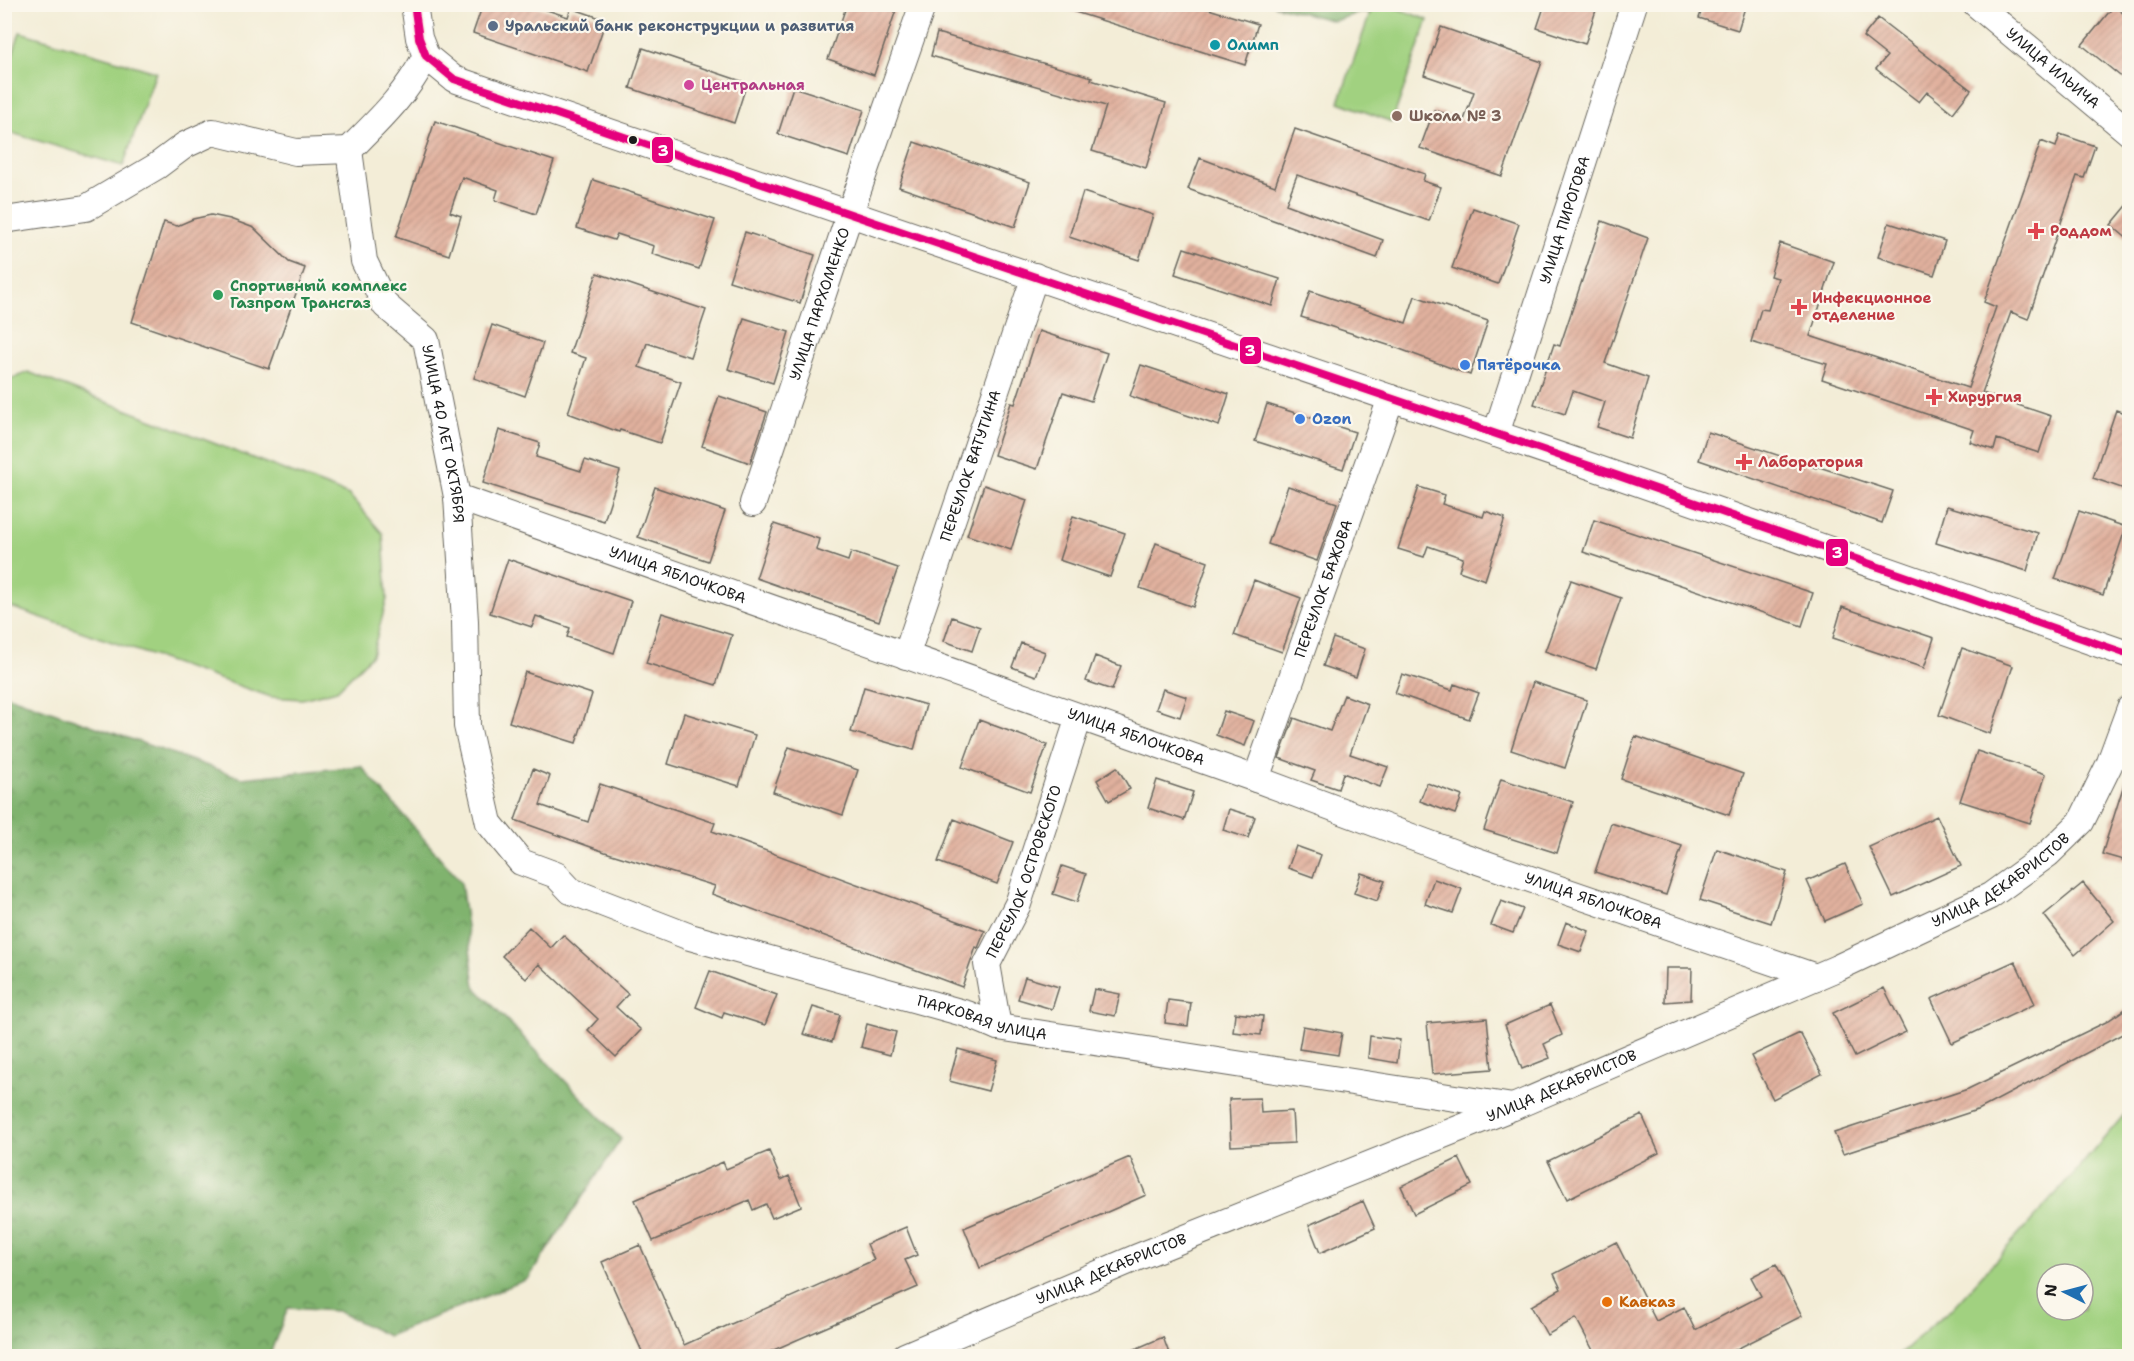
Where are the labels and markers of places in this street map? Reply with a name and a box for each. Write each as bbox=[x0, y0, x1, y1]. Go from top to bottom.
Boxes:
place label: Уральский банк реконструкции и развития bbox=[505, 16, 854, 36]
marker: Уральский банк реконструкции и развития bbox=[486, 19, 500, 33]
place label: Олимп bbox=[1227, 35, 1279, 55]
marker: Олимп bbox=[1208, 38, 1222, 52]
place label: Центральная bbox=[701, 75, 805, 95]
marker: Центральная bbox=[682, 78, 696, 92]
place label: Школа № 3 bbox=[1409, 106, 1501, 126]
marker: Школа № 3 bbox=[1390, 109, 1404, 123]
unlabelled marker bbox=[627, 134, 639, 146]
place label: Роддом bbox=[2050, 221, 2112, 241]
marker: Роддом bbox=[2027, 222, 2045, 240]
place label: Спортивный комплекс Газпром Трансгаз bbox=[230, 276, 407, 313]
marker: Спортивный комплекс Газпром Трансгаз bbox=[211, 288, 225, 302]
place label: Инфекционное отделение bbox=[1812, 288, 1931, 325]
marker: Инфекционное отделение bbox=[1790, 298, 1808, 316]
place label: Пятёрочка bbox=[1477, 355, 1561, 375]
marker: Пятёрочка bbox=[1458, 358, 1472, 372]
place label: Хирургия bbox=[1948, 387, 2022, 407]
marker: Хирургия bbox=[1925, 388, 1943, 406]
place label: Ozon bbox=[1312, 409, 1352, 429]
marker: Ozon bbox=[1293, 412, 1307, 426]
place label: Лаборатория bbox=[1758, 452, 1863, 472]
marker: Лаборатория bbox=[1735, 453, 1753, 471]
place label: Кавказ bbox=[1619, 1292, 1675, 1312]
marker: Кавказ bbox=[1600, 1295, 1614, 1309]

